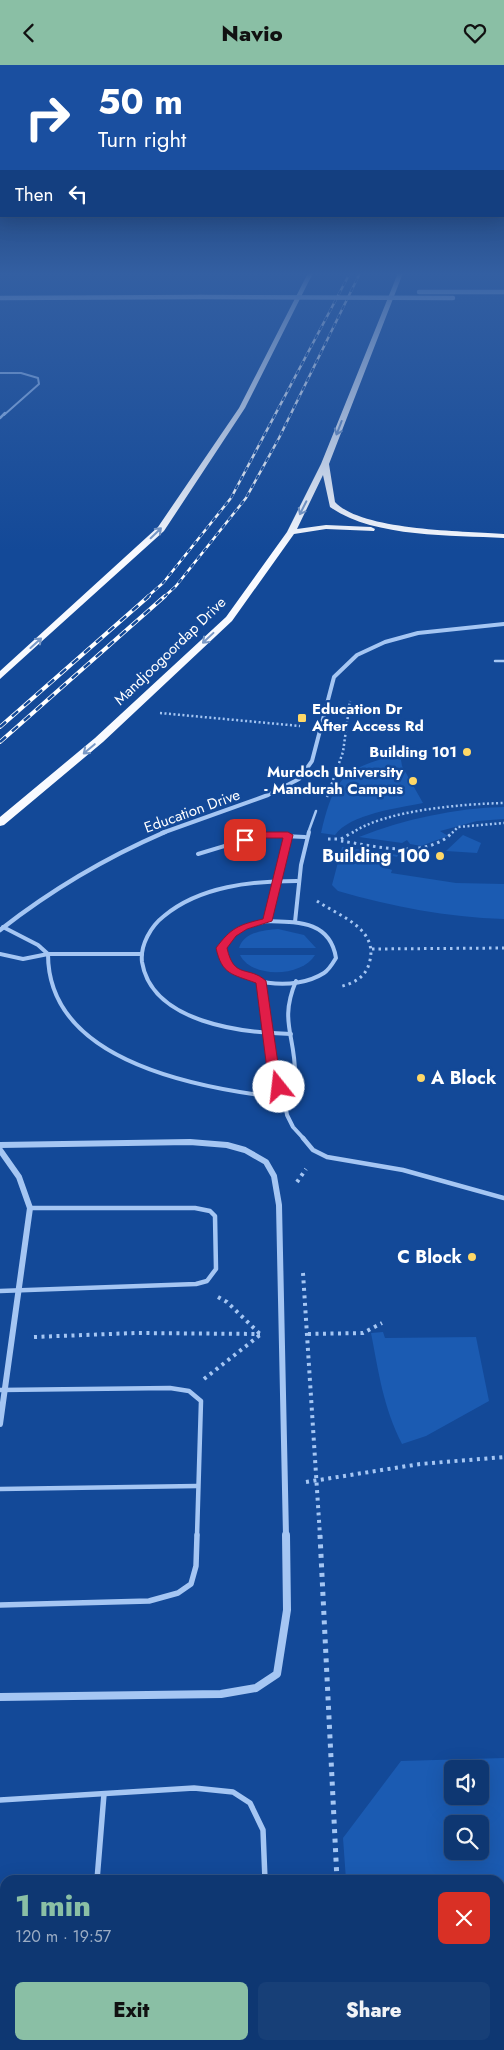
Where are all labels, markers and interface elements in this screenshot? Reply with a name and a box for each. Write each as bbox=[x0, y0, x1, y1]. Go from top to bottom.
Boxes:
text: Navio bbox=[221, 17, 283, 49]
icon: back bbox=[15, 19, 43, 47]
icon: heart bbox=[461, 19, 489, 47]
text: 50 m bbox=[98, 77, 183, 127]
icon: right bbox=[15, 85, 80, 150]
text: Turn right bbox=[98, 123, 186, 155]
icon: left bbox=[64, 180, 92, 208]
text: Then bbox=[15, 181, 54, 208]
one-way arrow bbox=[334, 420, 343, 435]
one-way arrow bbox=[298, 500, 307, 515]
one-way arrow bbox=[150, 527, 162, 540]
street label: Mandjoogoordap Drive bbox=[109, 591, 231, 710]
one-way arrow bbox=[202, 633, 215, 644]
one-way arrow bbox=[30, 637, 43, 649]
place label: Education Dr After Access Rd bbox=[311, 698, 424, 737]
marker: Education Dr After Access Rd bbox=[296, 712, 308, 724]
place label: Building 101 bbox=[369, 741, 457, 763]
one-way arrow bbox=[82, 743, 95, 754]
marker: Building 101 bbox=[461, 746, 473, 758]
place label: Murdoch University - Mandurah Campus bbox=[264, 761, 403, 800]
marker: Murdoch University - Mandurah Campus bbox=[407, 775, 419, 787]
street label: Education Drive bbox=[141, 783, 243, 839]
pin bbox=[224, 819, 266, 861]
icon: arrive bbox=[231, 826, 259, 854]
place label: Building 100 bbox=[322, 843, 430, 869]
marker: Building 100 bbox=[434, 850, 446, 862]
position arrow bbox=[252, 1060, 304, 1112]
place label: A Block bbox=[430, 1065, 497, 1091]
marker: A Block bbox=[415, 1072, 427, 1084]
place label: C Block bbox=[397, 1244, 463, 1270]
marker: C Block bbox=[466, 1251, 478, 1263]
map controls bbox=[444, 1760, 489, 1860]
button: sound bbox=[444, 1760, 489, 1805]
button: search bbox=[444, 1815, 489, 1860]
text: 1 min bbox=[15, 1884, 91, 1927]
button: close bbox=[438, 1892, 490, 1944]
text: 120 m · 19:57 bbox=[15, 1925, 111, 1948]
button: Exit bbox=[15, 1982, 248, 2040]
button: Share bbox=[258, 1982, 490, 2040]

